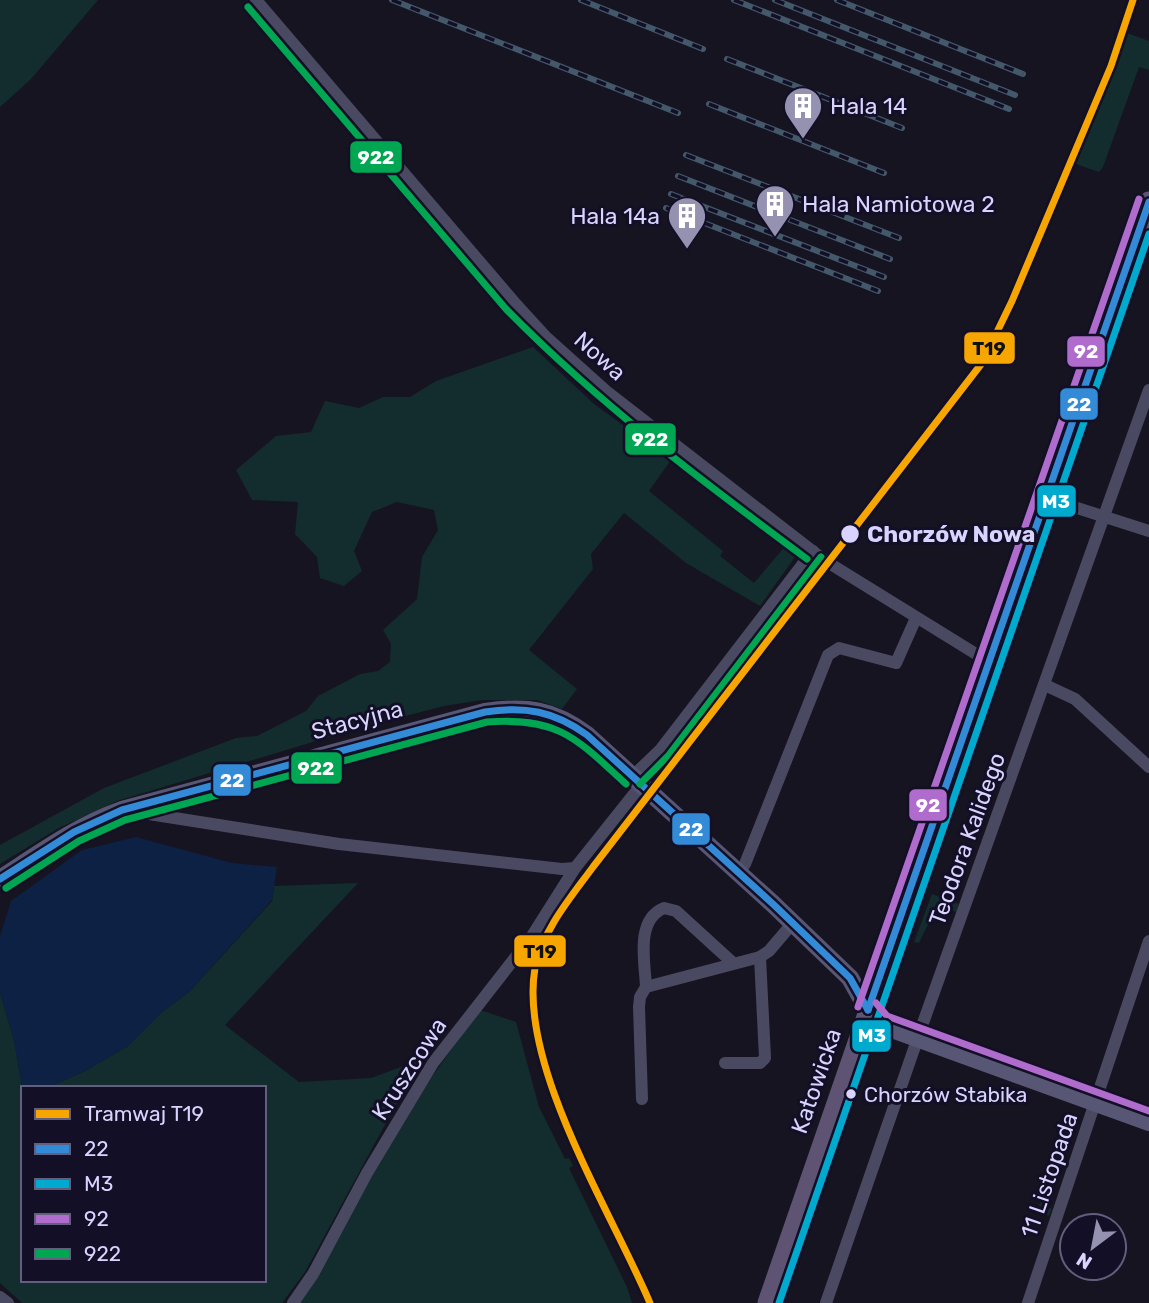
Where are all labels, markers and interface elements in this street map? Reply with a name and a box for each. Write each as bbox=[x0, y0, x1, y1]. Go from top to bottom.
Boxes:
building icon: Hala 14 bbox=[782, 85, 824, 140]
place label: Hala 14 bbox=[830, 92, 907, 120]
line badge: 922 bbox=[349, 140, 403, 174]
text: 922 bbox=[358, 146, 394, 169]
building icon: Hala Namiotowa 2 bbox=[754, 183, 796, 238]
place label: Hala Namiotowa 2 bbox=[802, 190, 995, 218]
building icon: Hala 14a bbox=[666, 195, 708, 250]
place label: Hala 14a bbox=[570, 202, 660, 230]
street label: Nowa bbox=[568, 326, 632, 386]
line badge: T19 bbox=[963, 331, 1016, 365]
line badge: 92 bbox=[1066, 335, 1106, 368]
text: T19 bbox=[972, 337, 1006, 360]
text: 92 bbox=[1074, 340, 1098, 363]
line badge: 22 bbox=[1059, 387, 1099, 421]
text: 22 bbox=[1067, 393, 1091, 416]
line badge: 922 bbox=[624, 422, 677, 456]
text: 922 bbox=[632, 428, 668, 451]
line badge: M3 bbox=[1036, 484, 1077, 518]
text: M3 bbox=[1042, 490, 1070, 513]
place label: Chorzów Nowa bbox=[867, 520, 1035, 548]
marker: Chorzów Nowa bbox=[839, 523, 861, 545]
street label: Stacyjna bbox=[308, 694, 406, 746]
street label: Teodora Kalidego bbox=[923, 749, 1011, 929]
line badge: 922 bbox=[290, 751, 343, 785]
text: 922 bbox=[298, 757, 334, 780]
line badge: 22 bbox=[212, 763, 252, 797]
text: 22 bbox=[220, 769, 244, 792]
line badge: 92 bbox=[908, 788, 948, 822]
text: 92 bbox=[916, 794, 940, 817]
line badge: 22 bbox=[671, 812, 711, 846]
text: 22 bbox=[679, 818, 703, 841]
line badge: T19 bbox=[513, 934, 567, 968]
text: T19 bbox=[523, 940, 557, 963]
street label: Kruszcowa bbox=[366, 1013, 452, 1125]
line badge: M3 bbox=[851, 1019, 892, 1053]
text: M3 bbox=[858, 1024, 886, 1047]
street label: Katowicka bbox=[785, 1025, 847, 1137]
place label: Chorzów Stabika bbox=[864, 1082, 1027, 1107]
legend bbox=[21, 1086, 266, 1282]
marker: Chorzów Stabika bbox=[844, 1087, 858, 1101]
text: Tramwaj T19 bbox=[84, 1101, 204, 1126]
street label: 11 Listopada bbox=[1015, 1109, 1083, 1241]
text: 22 bbox=[84, 1136, 109, 1161]
text: M3 bbox=[84, 1171, 113, 1196]
text: 92 bbox=[84, 1206, 109, 1231]
north arrow bbox=[1058, 1212, 1128, 1282]
text: 922 bbox=[84, 1241, 121, 1266]
text: N bbox=[1072, 1248, 1096, 1274]

